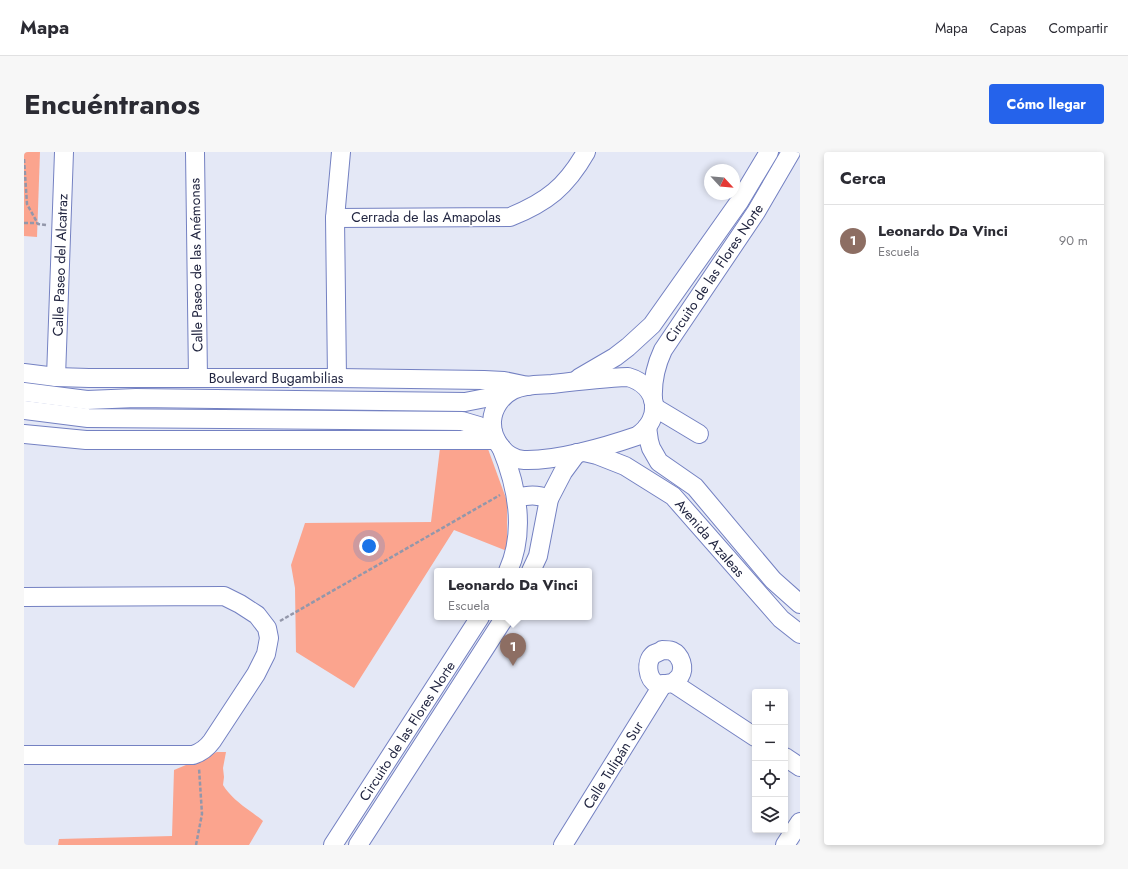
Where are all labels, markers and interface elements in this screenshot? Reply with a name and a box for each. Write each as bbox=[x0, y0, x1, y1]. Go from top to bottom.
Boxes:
text: Mapa bbox=[20, 14, 69, 41]
text: Mapa bbox=[935, 18, 968, 38]
text: Capas bbox=[990, 18, 1027, 38]
text: Compartir bbox=[1049, 18, 1108, 38]
text: Encuéntranos bbox=[24, 84, 200, 125]
button: Cómo llegar bbox=[989, 84, 1104, 124]
north arrow bbox=[704, 164, 740, 200]
text: Cerca bbox=[840, 166, 886, 190]
street label: Calle Paseo de las Anémonas bbox=[184, 177, 208, 352]
street label: Calle Paseo del Alcatraz bbox=[48, 193, 73, 337]
street label: Circuito de las Flores Norte bbox=[660, 200, 768, 346]
street label: Cerrada de las Amapolas bbox=[351, 207, 501, 227]
text: Leonardo Da Vinci bbox=[878, 220, 1008, 242]
text: 1 bbox=[850, 231, 856, 250]
text: 90 m bbox=[1059, 231, 1088, 250]
text: Escuela bbox=[878, 242, 919, 261]
street label: Boulevard Bugambilias bbox=[209, 368, 344, 388]
street label: Avenida Azaleas bbox=[670, 495, 750, 582]
your location bbox=[359, 536, 379, 556]
popup bbox=[434, 568, 592, 620]
text: Leonardo Da Vinci bbox=[448, 574, 578, 596]
text: Escuela bbox=[448, 596, 489, 615]
pin: 1 bbox=[500, 633, 526, 666]
street label: Circuito de las Flores Norte bbox=[354, 657, 460, 805]
map controls bbox=[752, 689, 788, 833]
button: + bbox=[752, 689, 788, 725]
street label: Calle Tulipán Sur bbox=[578, 717, 648, 813]
button: − bbox=[752, 725, 788, 761]
button: locate bbox=[752, 761, 788, 797]
button: layers bbox=[752, 797, 788, 833]

